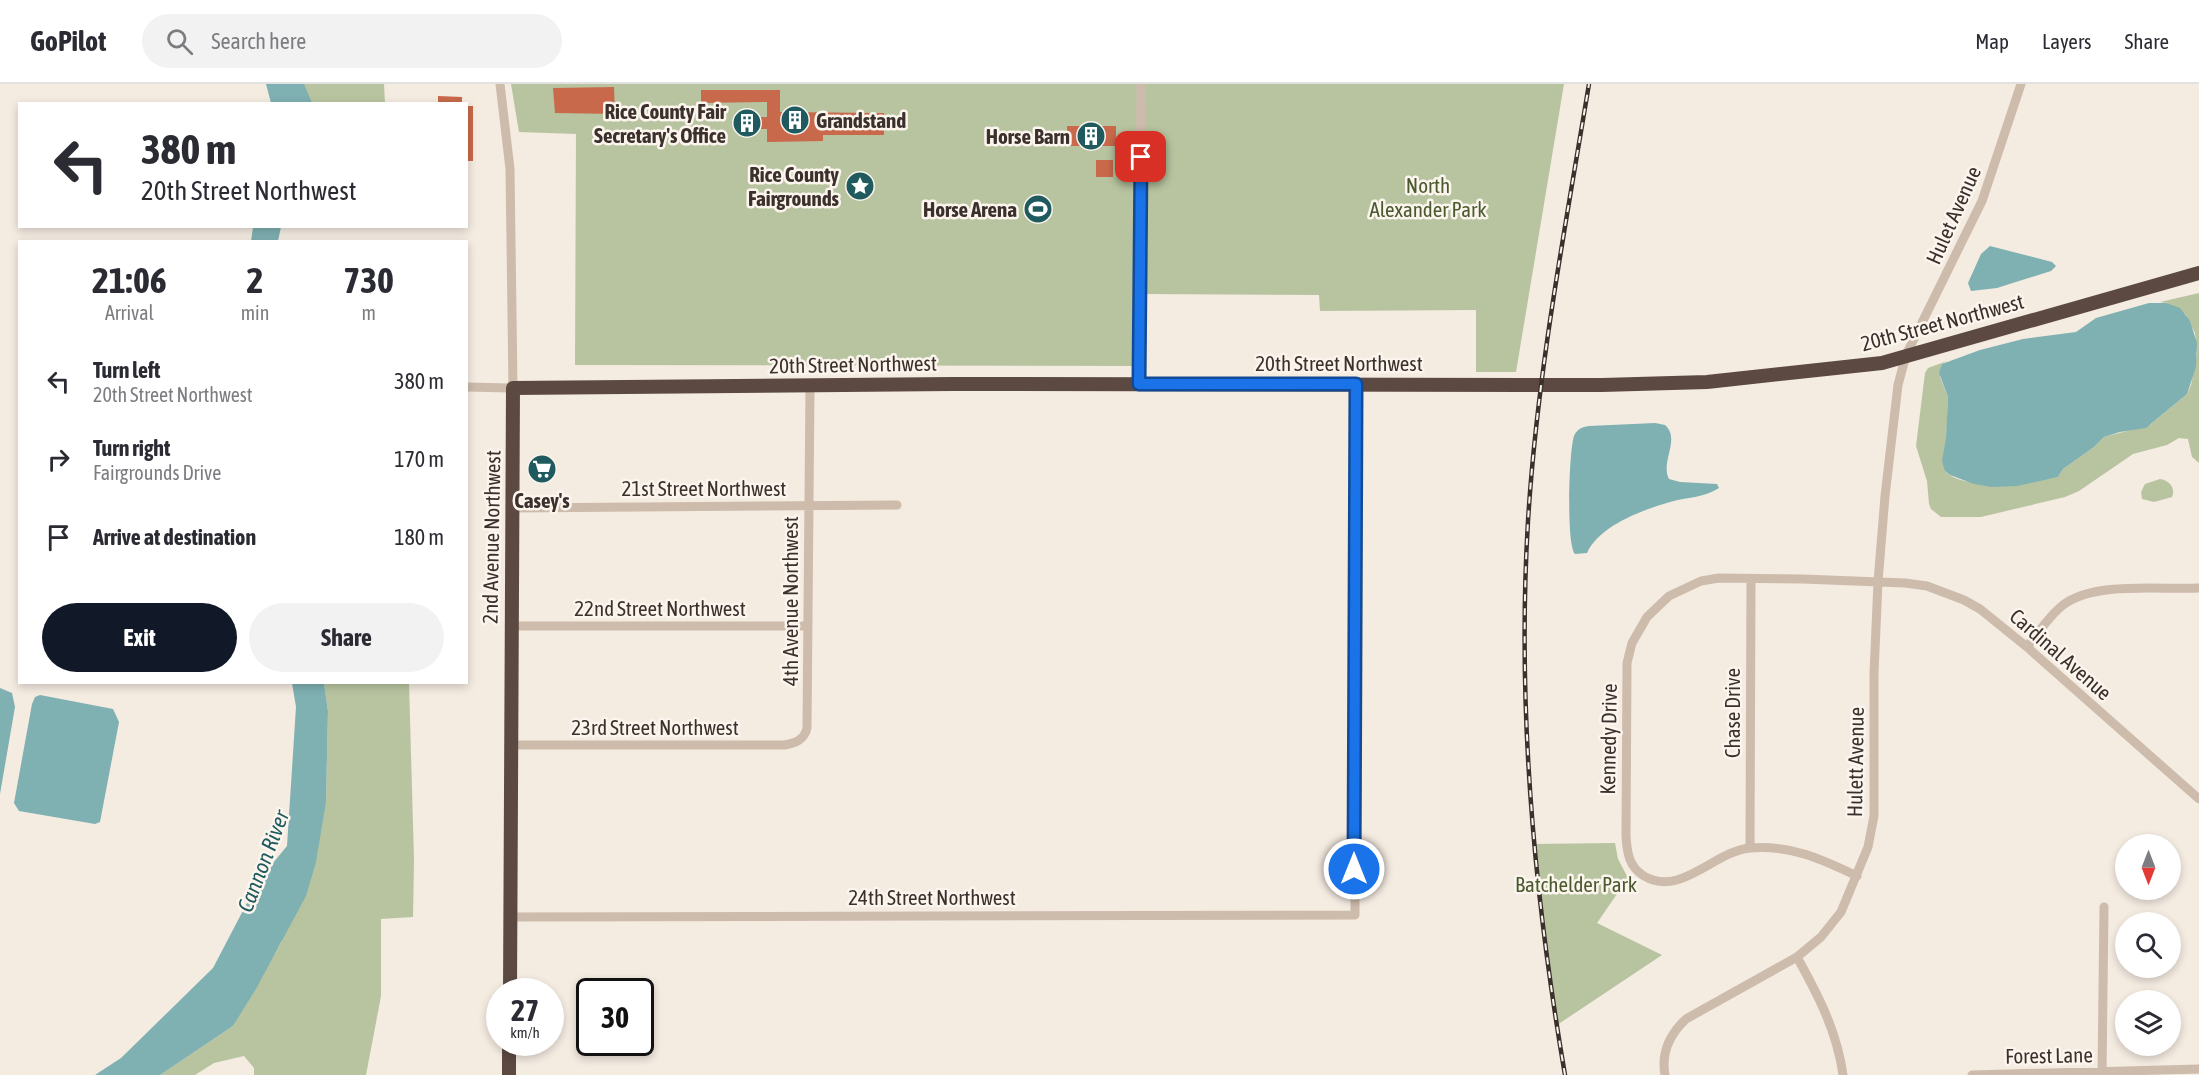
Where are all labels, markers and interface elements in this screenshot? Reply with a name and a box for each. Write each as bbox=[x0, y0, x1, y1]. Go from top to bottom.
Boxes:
search box bbox=[142, 14, 562, 68]
text: GoPilot bbox=[30, 25, 106, 57]
icon: search bbox=[163, 25, 196, 58]
text: Search here bbox=[211, 28, 306, 54]
text: Map bbox=[1975, 29, 2009, 53]
text: Layers bbox=[2042, 29, 2092, 53]
text: Share bbox=[2125, 29, 2169, 53]
place label: Rice County Fair Secretary's Office bbox=[594, 99, 727, 147]
building icon: Grandstand bbox=[779, 104, 811, 136]
building icon: Rice County Fair Secretary's Office bbox=[731, 107, 763, 139]
place label: Grandstand bbox=[816, 108, 906, 132]
building icon: Horse Barn bbox=[1075, 120, 1107, 152]
place label: Horse Barn bbox=[986, 124, 1070, 148]
text: 380 m bbox=[141, 125, 236, 173]
icon: left bbox=[42, 126, 120, 204]
pin bbox=[1115, 131, 1166, 182]
icon: arrive bbox=[1124, 140, 1157, 173]
place label: Rice County Fairgrounds bbox=[748, 162, 840, 210]
street label: Hulet Avenue bbox=[1921, 162, 1985, 268]
place icon: Rice County Fairgrounds bbox=[844, 170, 876, 202]
park label: North Alexander Park bbox=[1369, 173, 1487, 221]
text: 20th Street Northwest bbox=[141, 175, 357, 206]
sports icon: Horse Arena bbox=[1022, 193, 1054, 225]
place label: Horse Arena bbox=[923, 197, 1017, 221]
text: 21:06 bbox=[92, 259, 167, 301]
text: 2 bbox=[247, 259, 263, 301]
text: 730 bbox=[343, 259, 394, 301]
street label: 20th Street Northwest bbox=[1858, 289, 2026, 355]
text: Arrival bbox=[105, 301, 154, 324]
text: min bbox=[241, 301, 269, 324]
text: m bbox=[361, 301, 376, 324]
street label: 20th Street Northwest bbox=[769, 351, 937, 377]
street label: 20th Street Northwest bbox=[1255, 351, 1423, 375]
text: Turn left bbox=[93, 357, 160, 383]
icon: left bbox=[42, 365, 75, 398]
text: 380 m bbox=[394, 368, 444, 394]
text: 20th Street Northwest bbox=[93, 383, 253, 406]
text: Turn right bbox=[93, 435, 170, 461]
icon: right bbox=[42, 443, 75, 476]
text: 170 m bbox=[394, 446, 444, 472]
street label: 2nd Avenue Northwest bbox=[477, 450, 505, 624]
supermarket icon: Casey's bbox=[526, 453, 558, 485]
text: Fairgrounds Drive bbox=[93, 461, 221, 484]
street label: 21st Street Northwest bbox=[622, 476, 786, 500]
place label: Casey's bbox=[514, 488, 570, 512]
street label: 4th Avenue Northwest bbox=[778, 516, 802, 686]
icon: arrive bbox=[42, 521, 75, 554]
text: Arrive at destination bbox=[93, 524, 256, 550]
text: 180 m bbox=[394, 524, 444, 550]
street label: 22nd Street Northwest bbox=[574, 596, 746, 620]
button: Exit bbox=[42, 603, 237, 672]
button: Share bbox=[249, 603, 444, 672]
street label: Cardinal Avenue bbox=[2005, 603, 2117, 705]
street label: Chase Drive bbox=[1720, 668, 1744, 758]
street label: Kennedy Drive bbox=[1595, 683, 1621, 795]
street label: Hulett Avenue bbox=[1842, 707, 1868, 817]
street label: 23rd Street Northwest bbox=[571, 715, 739, 739]
water label: Cannon River bbox=[232, 805, 295, 916]
north arrow bbox=[2115, 834, 2181, 900]
map controls bbox=[2115, 834, 2181, 1056]
position arrow bbox=[1322, 837, 1386, 901]
park label: Batchelder Park bbox=[1515, 872, 1637, 896]
street label: 24th Street Northwest bbox=[848, 885, 1016, 909]
button: search bbox=[2115, 912, 2181, 978]
speed limit sign: 30 bbox=[576, 978, 654, 1056]
button: layers bbox=[2115, 990, 2181, 1056]
text: 27 bbox=[511, 993, 539, 1027]
text: km/h bbox=[510, 1024, 540, 1041]
street label: Forest Lane bbox=[2005, 1042, 2093, 1068]

